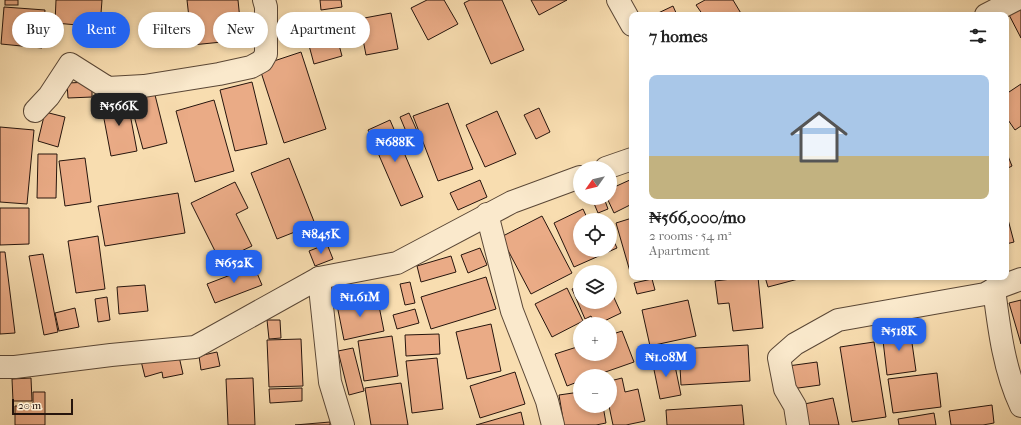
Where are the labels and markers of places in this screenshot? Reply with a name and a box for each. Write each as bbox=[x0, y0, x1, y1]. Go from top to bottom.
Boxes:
pin: ₦566K bbox=[91, 93, 147, 127]
pin: ₦688K bbox=[367, 129, 423, 163]
pin: ₦845K bbox=[293, 221, 349, 255]
pin: ₦652K bbox=[206, 250, 262, 284]
pin: ₦1.61M bbox=[327, 284, 393, 318]
pin: ₦518K bbox=[871, 318, 927, 352]
pin: ₦1.08M bbox=[633, 344, 699, 378]

